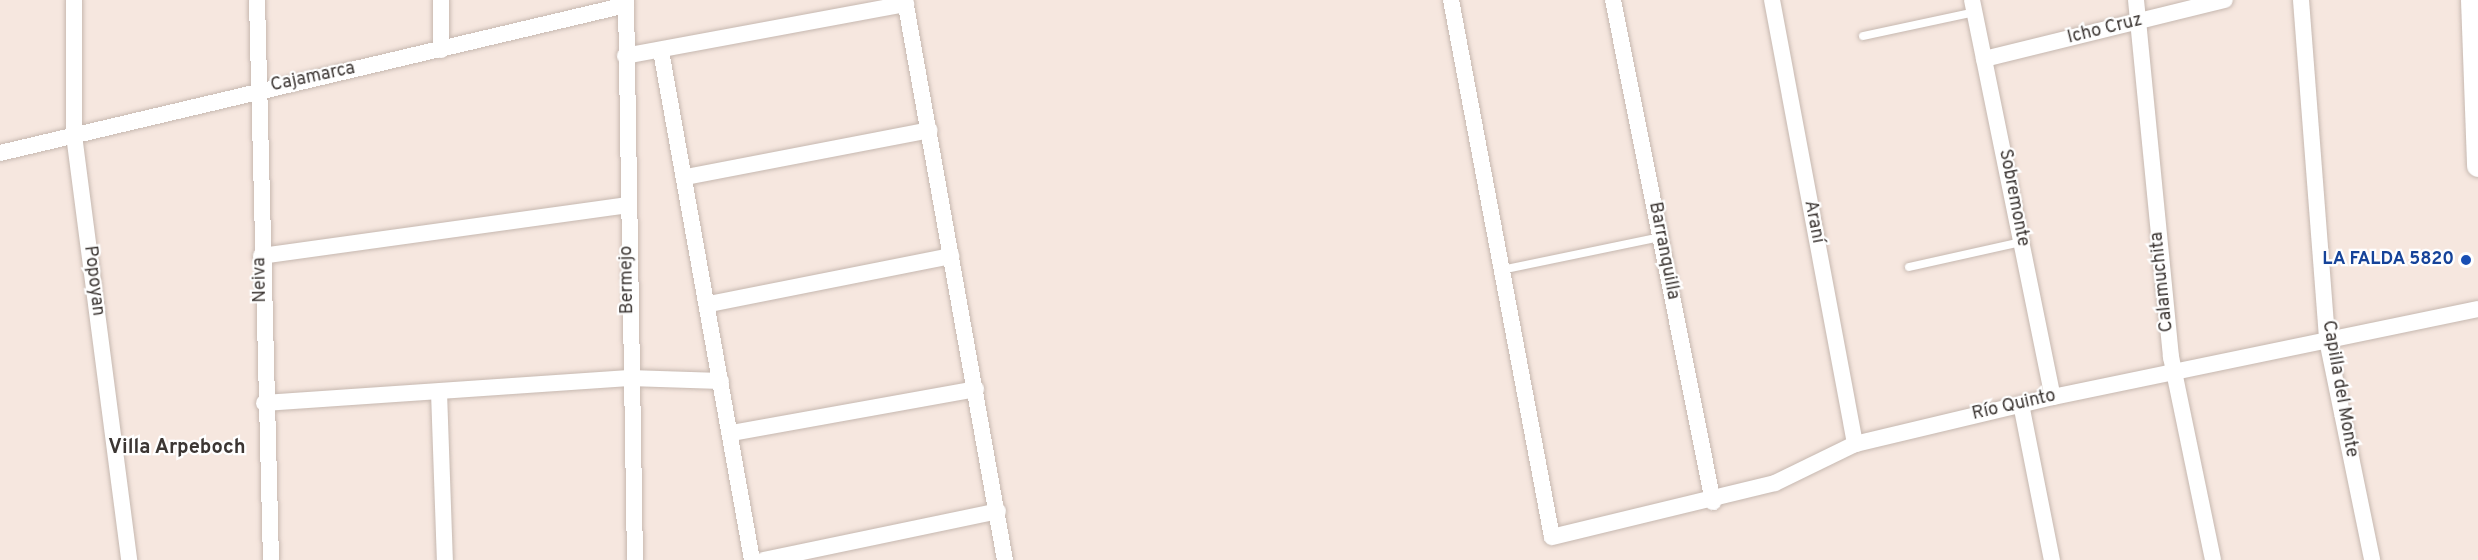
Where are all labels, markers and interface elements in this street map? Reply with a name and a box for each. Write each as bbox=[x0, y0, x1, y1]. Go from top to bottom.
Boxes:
street label: Icho Cruz bbox=[2065, 10, 2145, 50]
street label: Cajamarca bbox=[269, 59, 357, 97]
street label: Sobremonte bbox=[1993, 148, 2033, 248]
street label: Araní bbox=[1798, 199, 1828, 245]
street label: Barranquilla bbox=[1643, 200, 1683, 302]
street label: Calamuchita bbox=[2147, 231, 2179, 333]
street label: Popoyan bbox=[78, 245, 108, 317]
street label: Bermejo bbox=[617, 246, 639, 314]
place label: LA FALDA 5820 bbox=[2321, 249, 2454, 271]
marker: LA FALDA 5820 bbox=[2459, 253, 2473, 267]
street label: Neiva bbox=[250, 257, 272, 303]
street label: Capilla del Monte bbox=[2316, 319, 2362, 459]
street label: Río Quinto bbox=[1970, 386, 2058, 426]
district label: Villa Arpeboch bbox=[108, 436, 246, 460]

